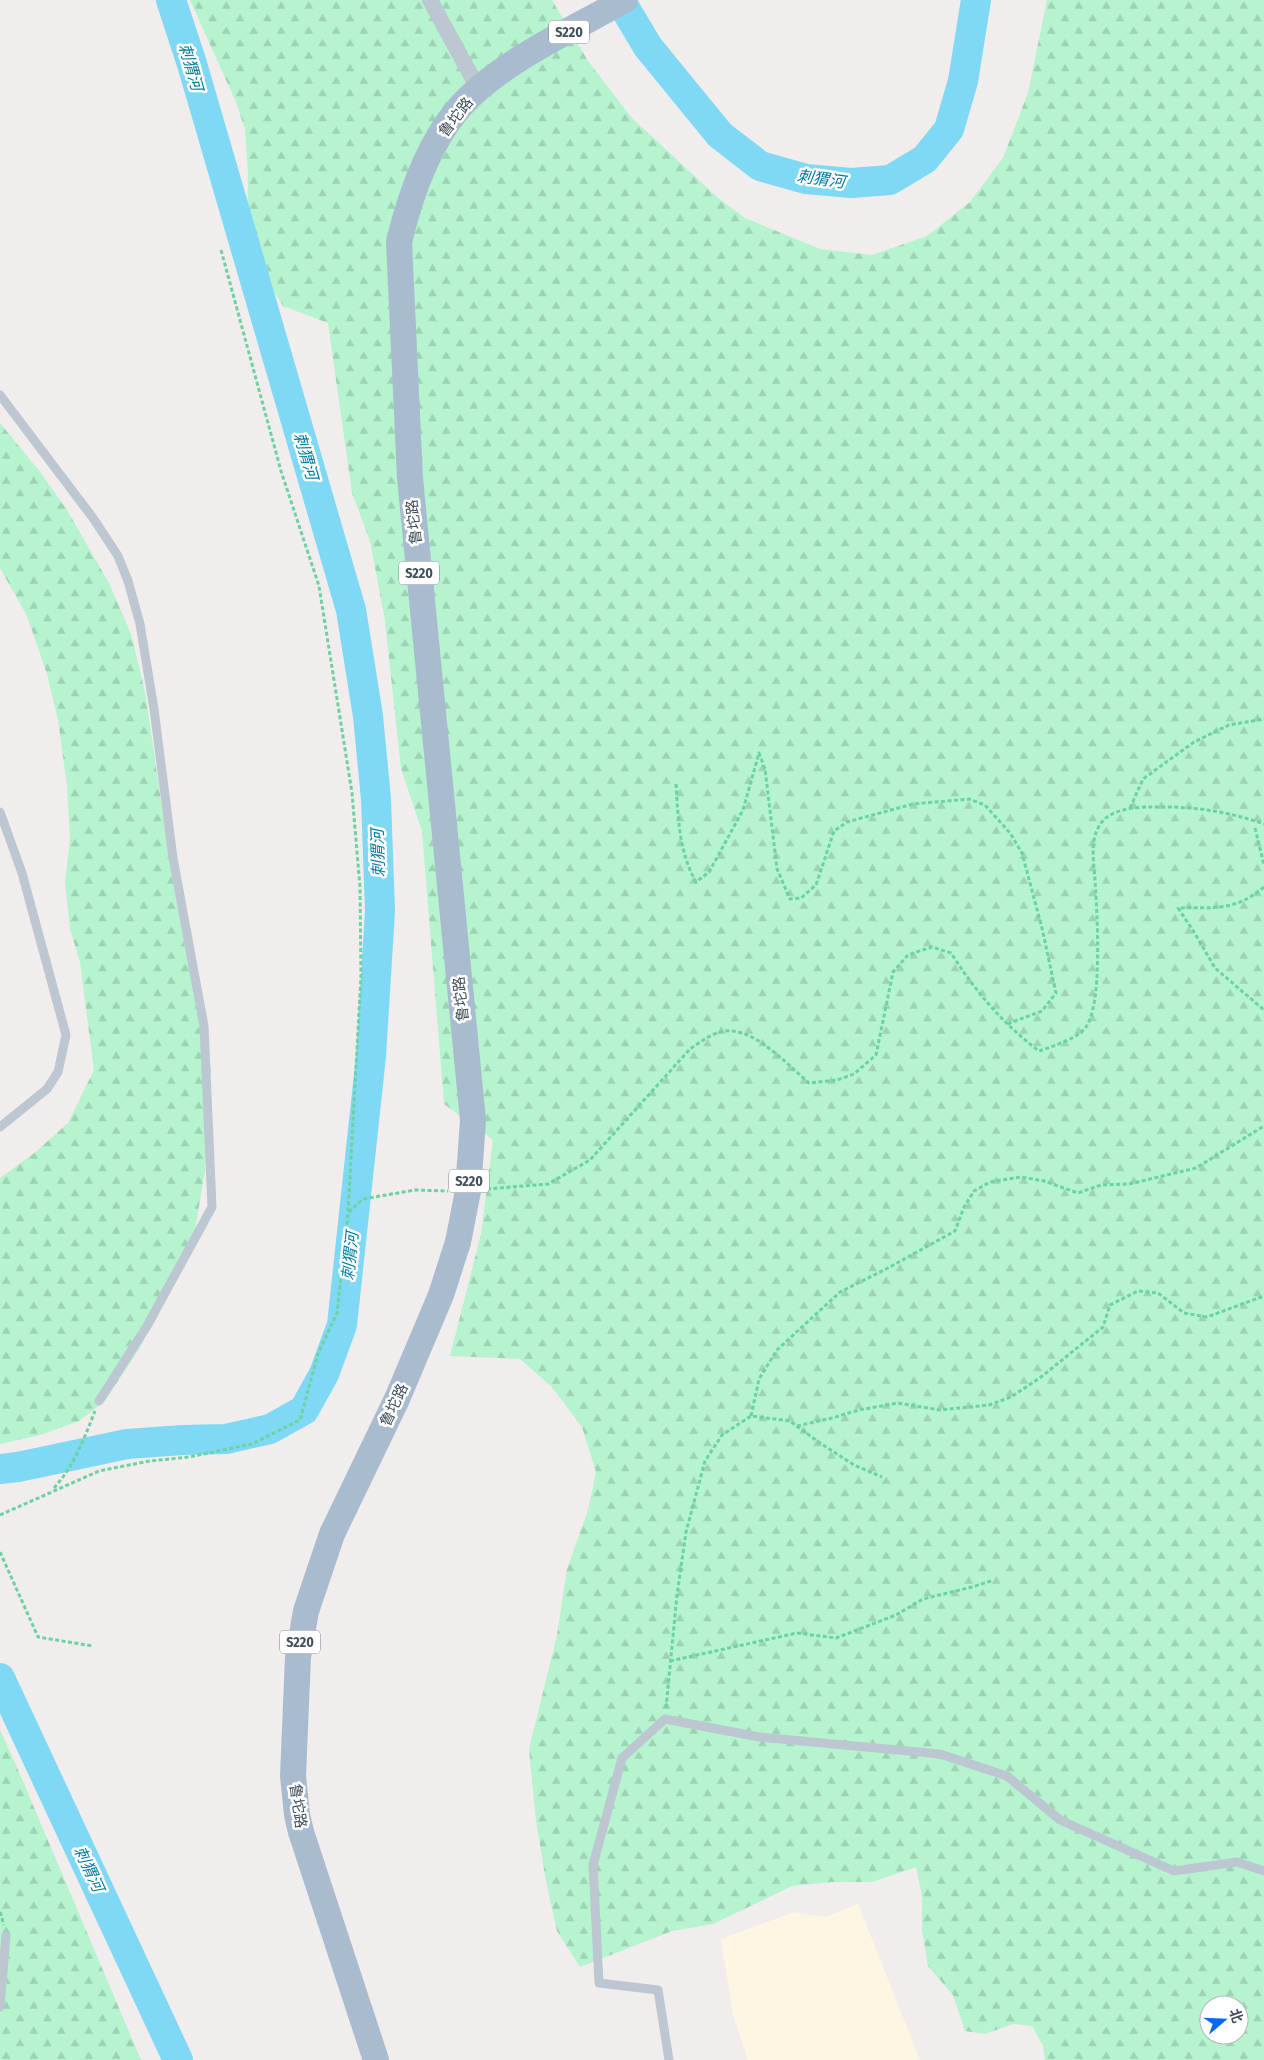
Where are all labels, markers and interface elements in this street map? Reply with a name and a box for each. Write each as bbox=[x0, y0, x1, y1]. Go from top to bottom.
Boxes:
road number: S220 bbox=[549, 21, 589, 44]
water label: 刺猬河 bbox=[175, 41, 208, 96]
street label: 鲁坨路 bbox=[435, 94, 477, 140]
water label: 刺猬河 bbox=[796, 166, 849, 192]
water label: 刺猬河 bbox=[290, 430, 323, 485]
street label: 鲁坨路 bbox=[403, 499, 425, 545]
road number: S220 bbox=[399, 562, 439, 584]
water label: 刺猬河 bbox=[368, 826, 388, 877]
street label: 鲁坨路 bbox=[450, 976, 472, 1022]
road number: S220 bbox=[449, 1170, 489, 1192]
water label: 刺猬河 bbox=[338, 1228, 362, 1281]
street label: 鲁坨路 bbox=[376, 1381, 412, 1429]
road number: S220 bbox=[280, 1630, 320, 1654]
street label: 鲁坨路 bbox=[286, 1782, 310, 1830]
water label: 刺猬河 bbox=[70, 1843, 109, 1897]
north arrow bbox=[1199, 1995, 1249, 2045]
text: 北 bbox=[1226, 2007, 1246, 2025]

